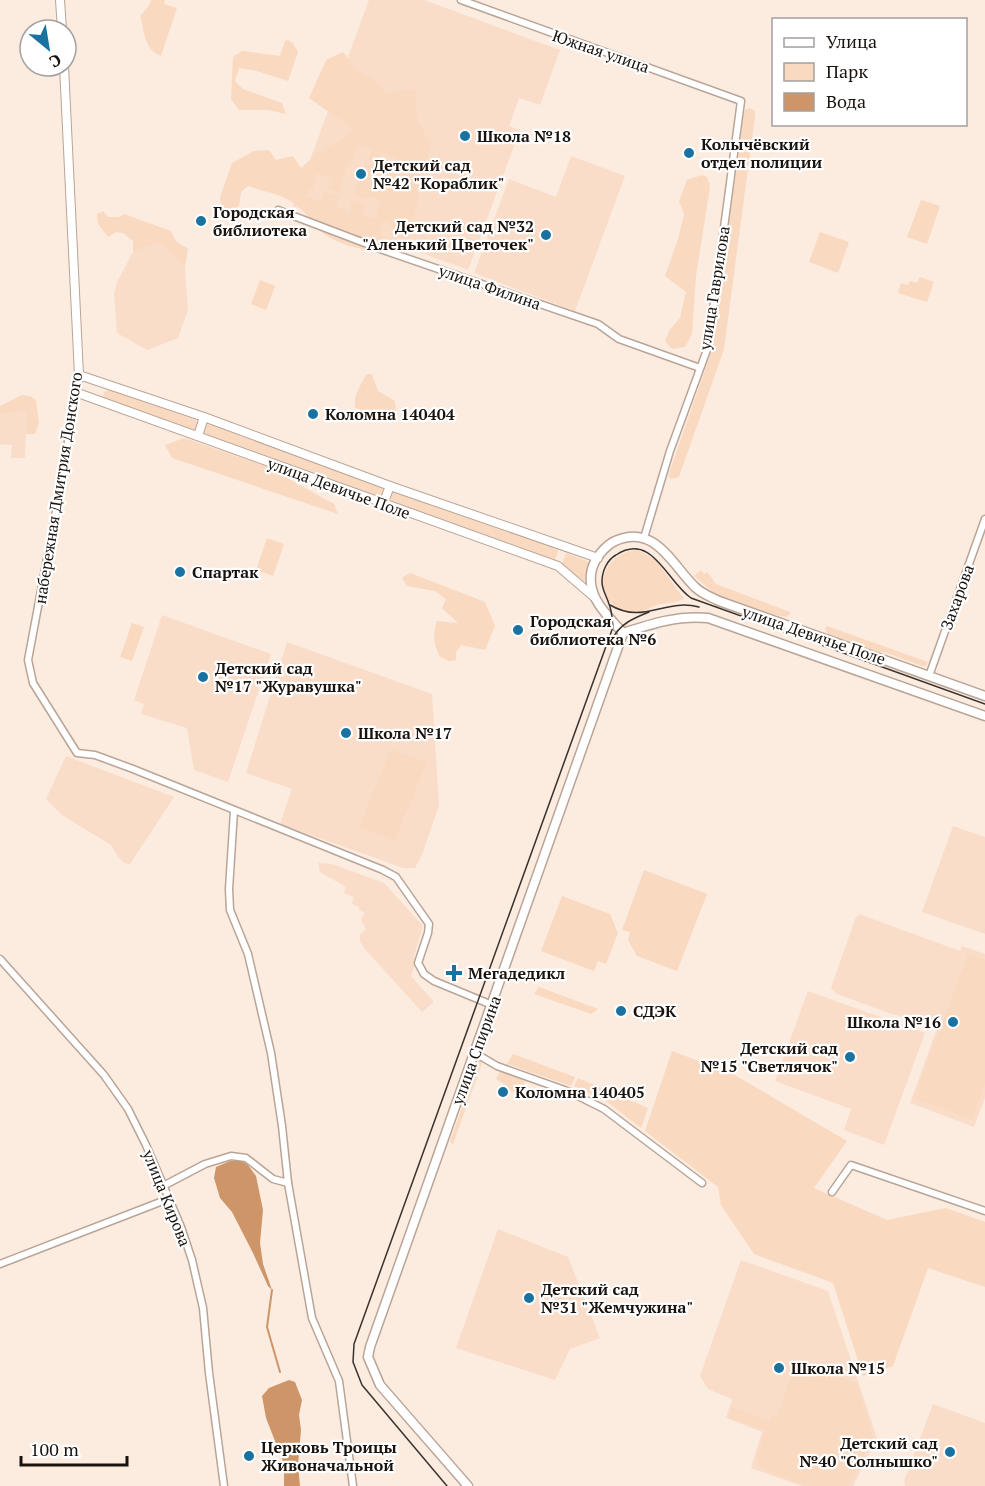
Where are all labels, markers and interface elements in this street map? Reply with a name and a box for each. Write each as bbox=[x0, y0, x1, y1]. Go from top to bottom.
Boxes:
north arrow bbox=[18, 18, 78, 78]
legend bbox=[772, 18, 967, 126]
street label: Южная улица bbox=[550, 24, 652, 78]
text: Улица bbox=[826, 29, 877, 53]
text: С bbox=[45, 49, 66, 73]
text: Парк bbox=[826, 59, 868, 83]
text: Вода bbox=[826, 89, 866, 113]
place label: Школа №18 bbox=[477, 125, 571, 147]
marker: Школа №18 bbox=[458, 129, 472, 143]
place label: Колычёвский отдел полиции bbox=[701, 133, 822, 173]
marker: Колычёвский отдел полиции bbox=[682, 146, 696, 160]
place label: Детский сад №42 "Кораблик" bbox=[373, 154, 504, 194]
marker: Детский сад №42 "Кораблик" bbox=[354, 167, 368, 181]
place label: Городская библиотека bbox=[213, 201, 307, 241]
marker: Городская библиотека bbox=[194, 214, 208, 228]
place label: Детский сад №32 "Аленький Цветочек" bbox=[362, 215, 534, 255]
street label: улица Гаврилова bbox=[693, 224, 735, 353]
marker: Детский сад №32 "Аленький Цветочек" bbox=[539, 228, 553, 242]
street label: улица Филина bbox=[435, 259, 544, 315]
street label: набережная Дмитрия Донского bbox=[29, 370, 87, 606]
place label: Коломна 140404 bbox=[325, 403, 455, 425]
marker: Коломна 140404 bbox=[306, 407, 320, 421]
street label: улица Девичье Поле bbox=[264, 452, 413, 524]
place label: Спартак bbox=[192, 561, 259, 583]
street label: Захарова bbox=[935, 561, 979, 633]
marker: Спартак bbox=[173, 565, 187, 579]
street label: улица Девичье Поле bbox=[738, 600, 889, 670]
place label: Городская библиотека №6 bbox=[530, 610, 656, 650]
marker: Городская библиотека №6 bbox=[511, 623, 525, 637]
place label: Детский сад №17 "Журавушка" bbox=[215, 657, 362, 697]
marker: Детский сад №17 "Журавушка" bbox=[196, 670, 210, 684]
place label: Школа №17 bbox=[358, 722, 452, 744]
marker: Школа №17 bbox=[339, 726, 353, 740]
place label: Мегадедикл bbox=[468, 962, 565, 984]
marker: Мегадедикл bbox=[445, 964, 463, 982]
street label: улица Спирина bbox=[446, 992, 506, 1109]
place label: СДЭК bbox=[633, 1000, 677, 1022]
marker: СДЭК bbox=[614, 1004, 628, 1018]
place label: Школа №16 bbox=[847, 1011, 941, 1033]
marker: Школа №16 bbox=[946, 1015, 960, 1029]
place label: Детский сад №15 "Светлячок" bbox=[701, 1037, 838, 1077]
marker: Детский сад №15 "Светлячок" bbox=[843, 1050, 857, 1064]
place label: Коломна 140405 bbox=[515, 1081, 645, 1103]
marker: Коломна 140405 bbox=[496, 1085, 510, 1099]
street label: улица Кирова bbox=[137, 1145, 196, 1250]
place label: Детский сад №31 "Жемчужина" bbox=[541, 1278, 693, 1318]
marker: Детский сад №31 "Жемчужина" bbox=[522, 1291, 536, 1305]
place label: Школа №15 bbox=[791, 1357, 885, 1379]
marker: Школа №15 bbox=[772, 1361, 786, 1375]
scale bar bbox=[21, 1429, 128, 1467]
place label: Детский сад №40 "Солнышко" bbox=[799, 1432, 938, 1472]
place label: Церковь Троицы Живоначальной bbox=[261, 1436, 397, 1476]
text: 100 m bbox=[30, 1437, 79, 1461]
marker: Детский сад №40 "Солнышко" bbox=[943, 1445, 957, 1459]
marker: Церковь Троицы Живоначальной bbox=[242, 1449, 256, 1463]

